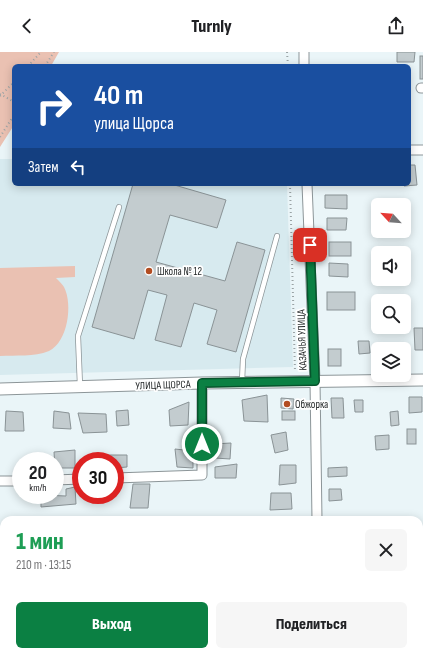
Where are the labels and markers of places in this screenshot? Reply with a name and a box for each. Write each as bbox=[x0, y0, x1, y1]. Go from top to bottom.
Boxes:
pin bbox=[293, 228, 327, 262]
place label: Школа № 12 bbox=[157, 265, 203, 278]
marker: Школа № 12 bbox=[144, 266, 154, 276]
place label: Обжорка bbox=[295, 398, 328, 411]
marker: Обжорка bbox=[282, 399, 292, 409]

